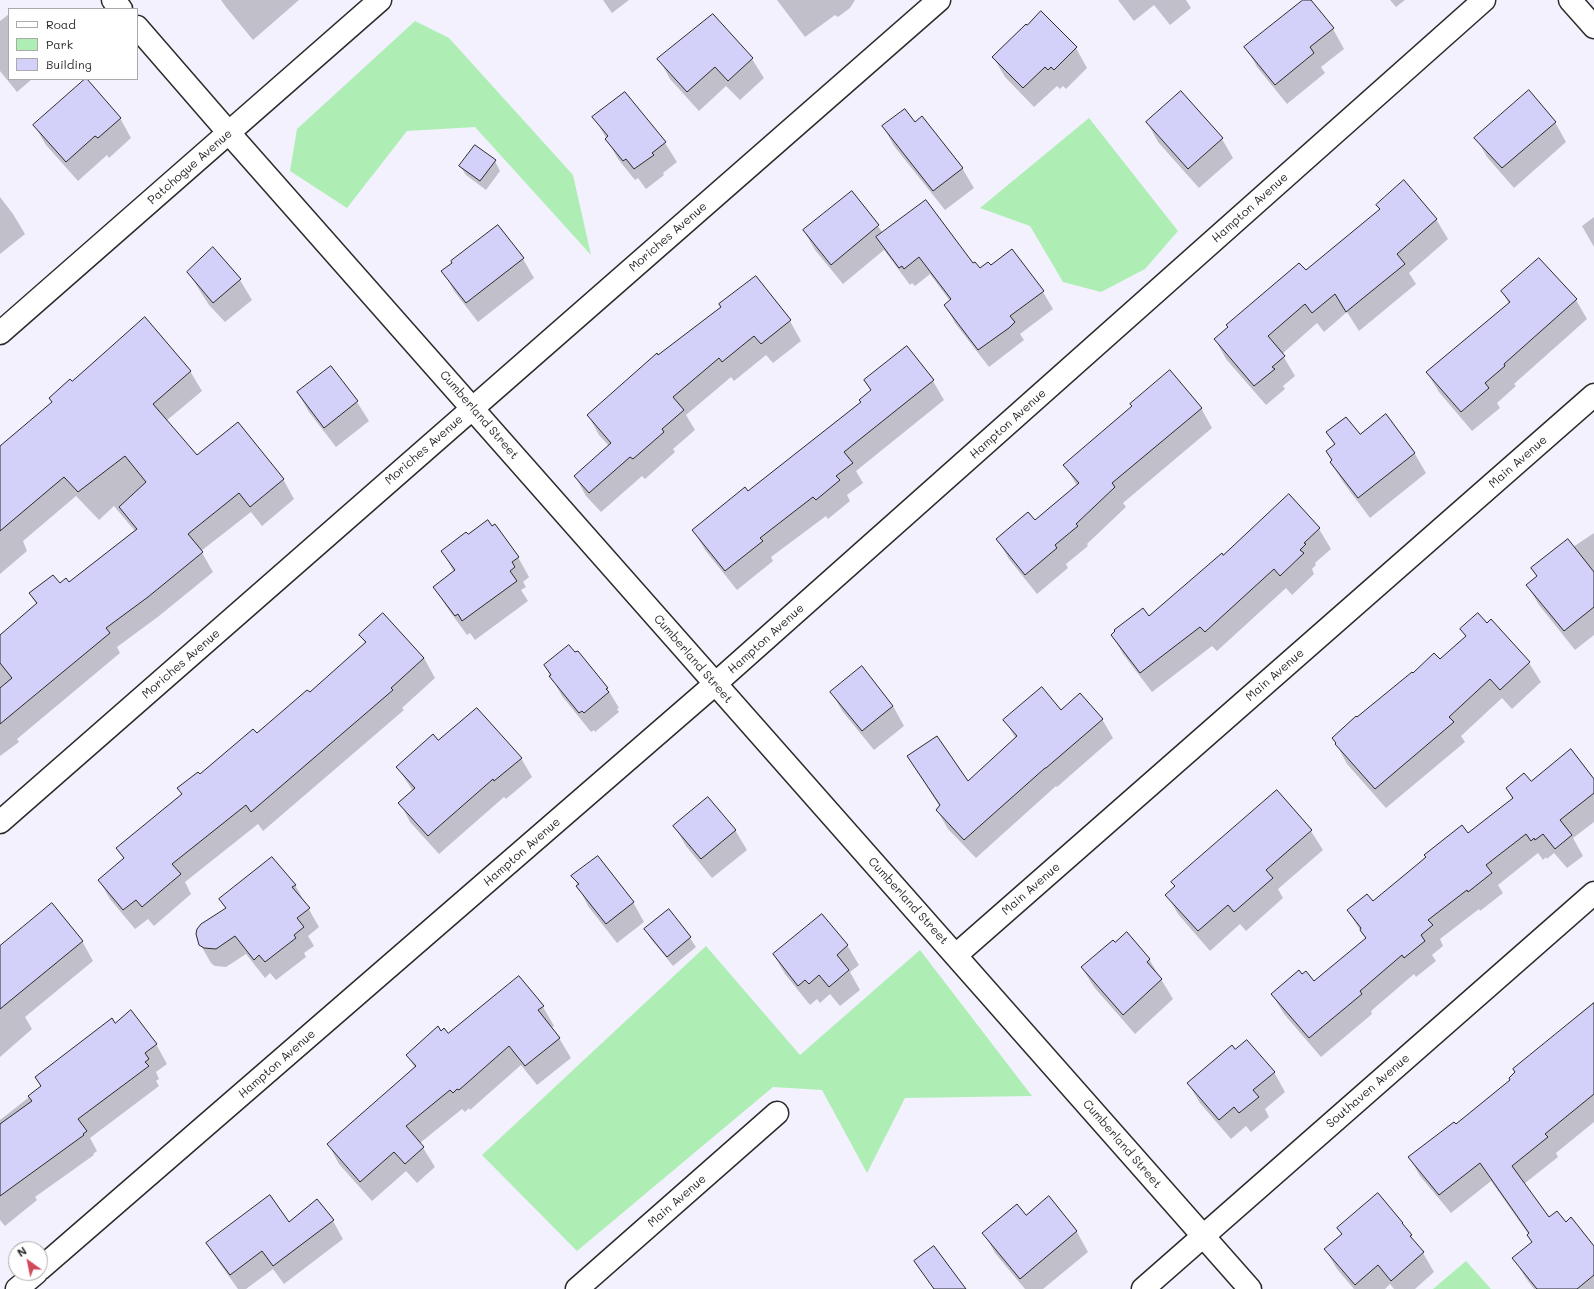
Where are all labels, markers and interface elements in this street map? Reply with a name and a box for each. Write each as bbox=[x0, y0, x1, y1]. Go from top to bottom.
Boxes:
legend bbox=[8, 8, 138, 80]
text: Road bbox=[46, 16, 76, 32]
text: Park bbox=[46, 36, 73, 52]
text: Building bbox=[46, 56, 92, 72]
street label: Patchogue Avenue bbox=[145, 126, 235, 208]
street label: Hampton Avenue bbox=[1209, 170, 1291, 246]
street label: Moriches Avenue bbox=[626, 199, 710, 275]
street label: Cumberland Street bbox=[437, 368, 521, 462]
street label: Hampton Avenue bbox=[967, 386, 1049, 462]
street label: Moriches Avenue bbox=[382, 412, 466, 488]
street label: Main Avenue bbox=[1486, 433, 1550, 491]
street label: Hampton Avenue bbox=[725, 601, 807, 677]
street label: Cumberland Street bbox=[651, 612, 735, 706]
street label: Moriches Avenue bbox=[139, 626, 223, 702]
street label: Main Avenue bbox=[1243, 646, 1307, 704]
street label: Hampton Avenue bbox=[481, 815, 563, 889]
street label: Cumberland Street bbox=[865, 854, 951, 948]
street label: Main Avenue bbox=[999, 860, 1063, 918]
street label: Hampton Avenue bbox=[236, 1027, 318, 1101]
street label: Southaven Avenue bbox=[1323, 1051, 1413, 1131]
street label: Cumberland Street bbox=[1080, 1097, 1164, 1191]
street label: Main Avenue bbox=[645, 1172, 709, 1230]
north arrow bbox=[8, 1241, 48, 1281]
text: N bbox=[14, 1243, 29, 1260]

